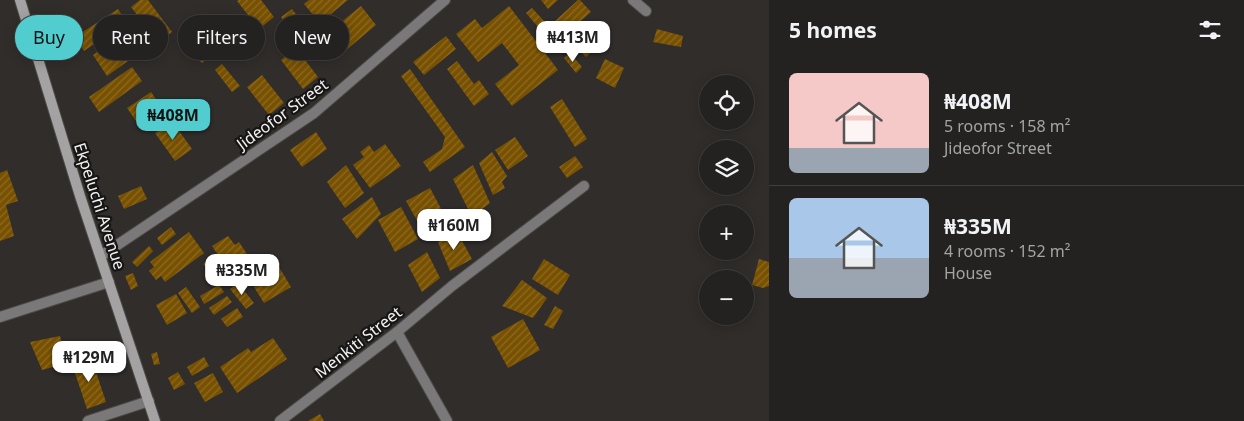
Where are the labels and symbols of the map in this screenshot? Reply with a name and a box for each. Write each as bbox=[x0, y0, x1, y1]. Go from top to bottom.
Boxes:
pin: ₦413M bbox=[538, 20, 608, 63]
street label: Jideofor Street bbox=[230, 73, 332, 156]
pin: ₦408M bbox=[138, 98, 208, 141]
street label: Ekpeluchi Avenue bbox=[69, 140, 131, 272]
pin: ₦160M bbox=[419, 208, 489, 251]
pin: ₦335M bbox=[207, 254, 277, 296]
street label: Menkiti Street bbox=[310, 301, 406, 383]
pin: ₦129M bbox=[54, 340, 124, 383]

